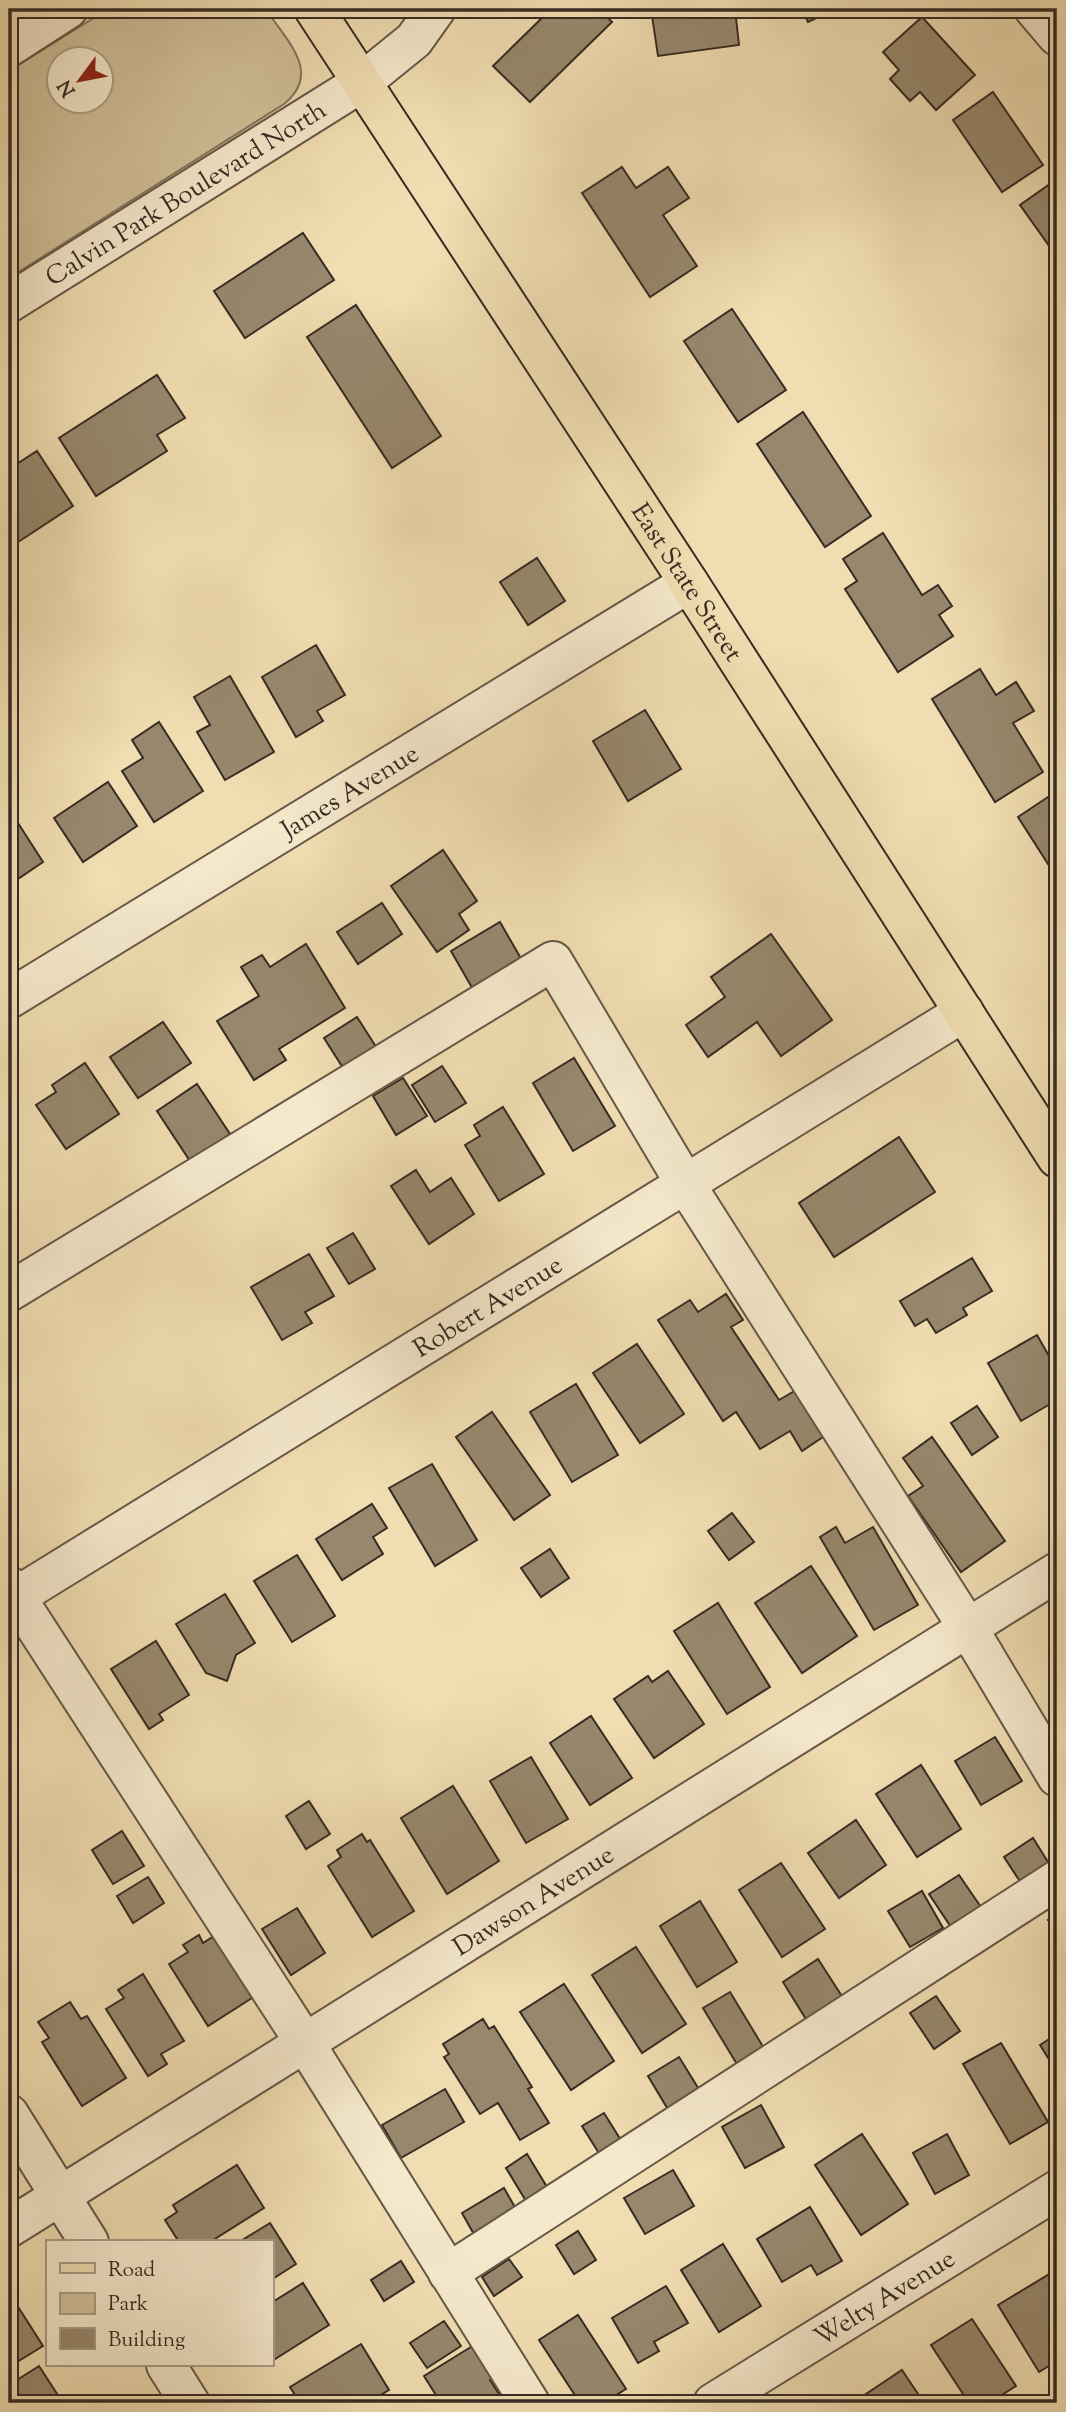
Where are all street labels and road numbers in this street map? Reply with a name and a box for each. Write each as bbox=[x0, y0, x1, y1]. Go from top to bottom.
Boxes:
street label: Calvin Park Boulevard North bbox=[39, 93, 334, 297]
street label: East State Street bbox=[621, 497, 751, 670]
street label: James Avenue bbox=[273, 737, 427, 850]
street label: Robert Avenue bbox=[407, 1248, 570, 1368]
street label: Dawson Avenue bbox=[446, 1838, 622, 1967]
street label: Welty Avenue bbox=[808, 2242, 963, 2357]

